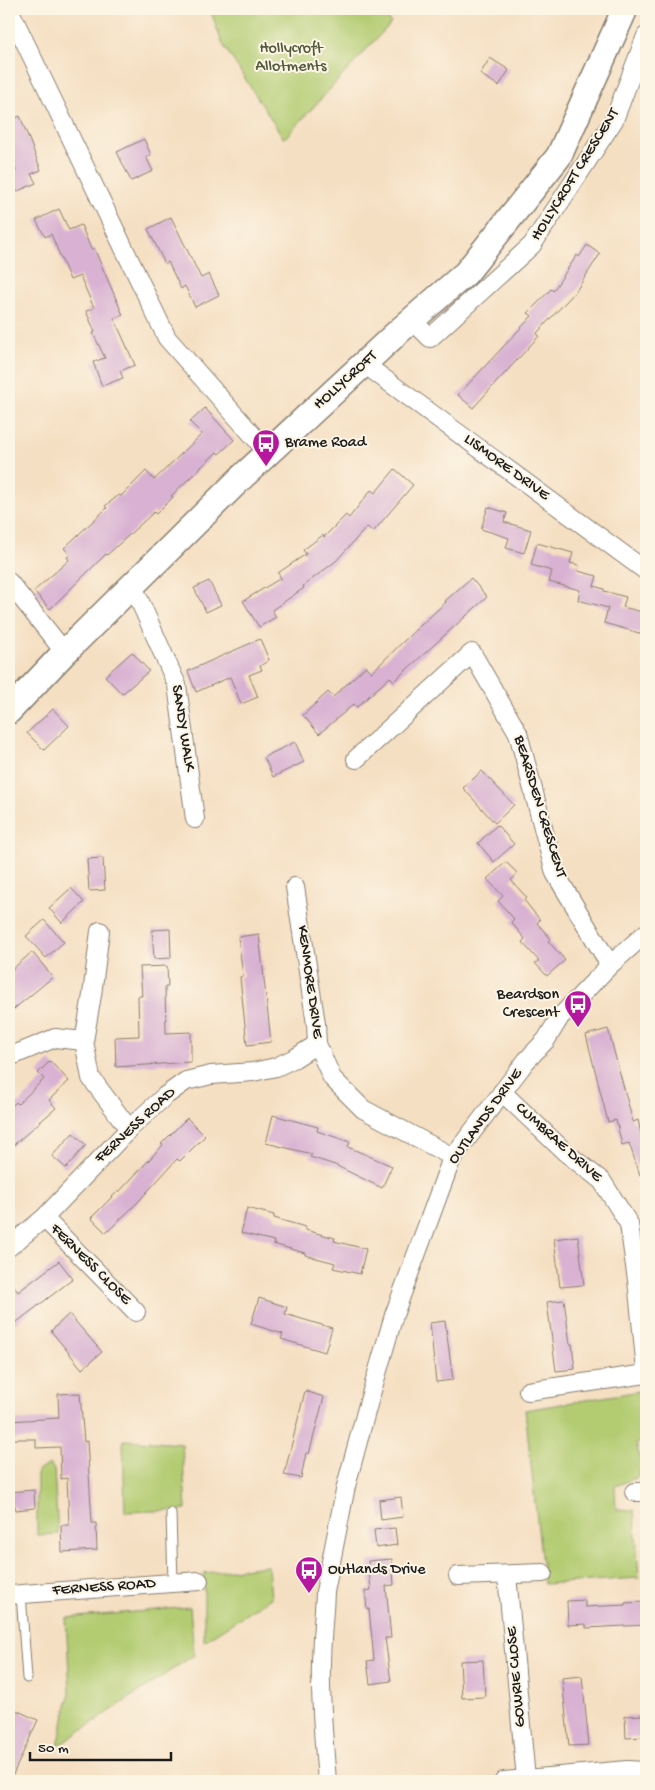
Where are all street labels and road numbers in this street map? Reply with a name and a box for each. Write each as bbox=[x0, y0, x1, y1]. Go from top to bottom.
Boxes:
street label: HOLLYCROFT CRESCENT bbox=[528, 105, 625, 245]
street label: HOLLYCROFT bbox=[310, 347, 382, 414]
street label: LISMORE DRIVE bbox=[459, 430, 553, 506]
street label: SANDY WALK bbox=[166, 684, 199, 774]
street label: BEARSDEN CRESCENT bbox=[508, 733, 570, 881]
street label: KENMORE DRIVE bbox=[292, 924, 326, 1041]
street label: OUTLANDS DRIVE bbox=[445, 1064, 528, 1169]
street label: FERNESS ROAD bbox=[91, 1083, 181, 1169]
street label: CUMBRAE DRIVE bbox=[511, 1099, 606, 1188]
street label: FERNESS CLOSE bbox=[45, 1220, 135, 1310]
street label: FERNESS ROAD bbox=[51, 1575, 157, 1601]
street label: GOWRIE CLOSE bbox=[503, 1625, 531, 1728]

